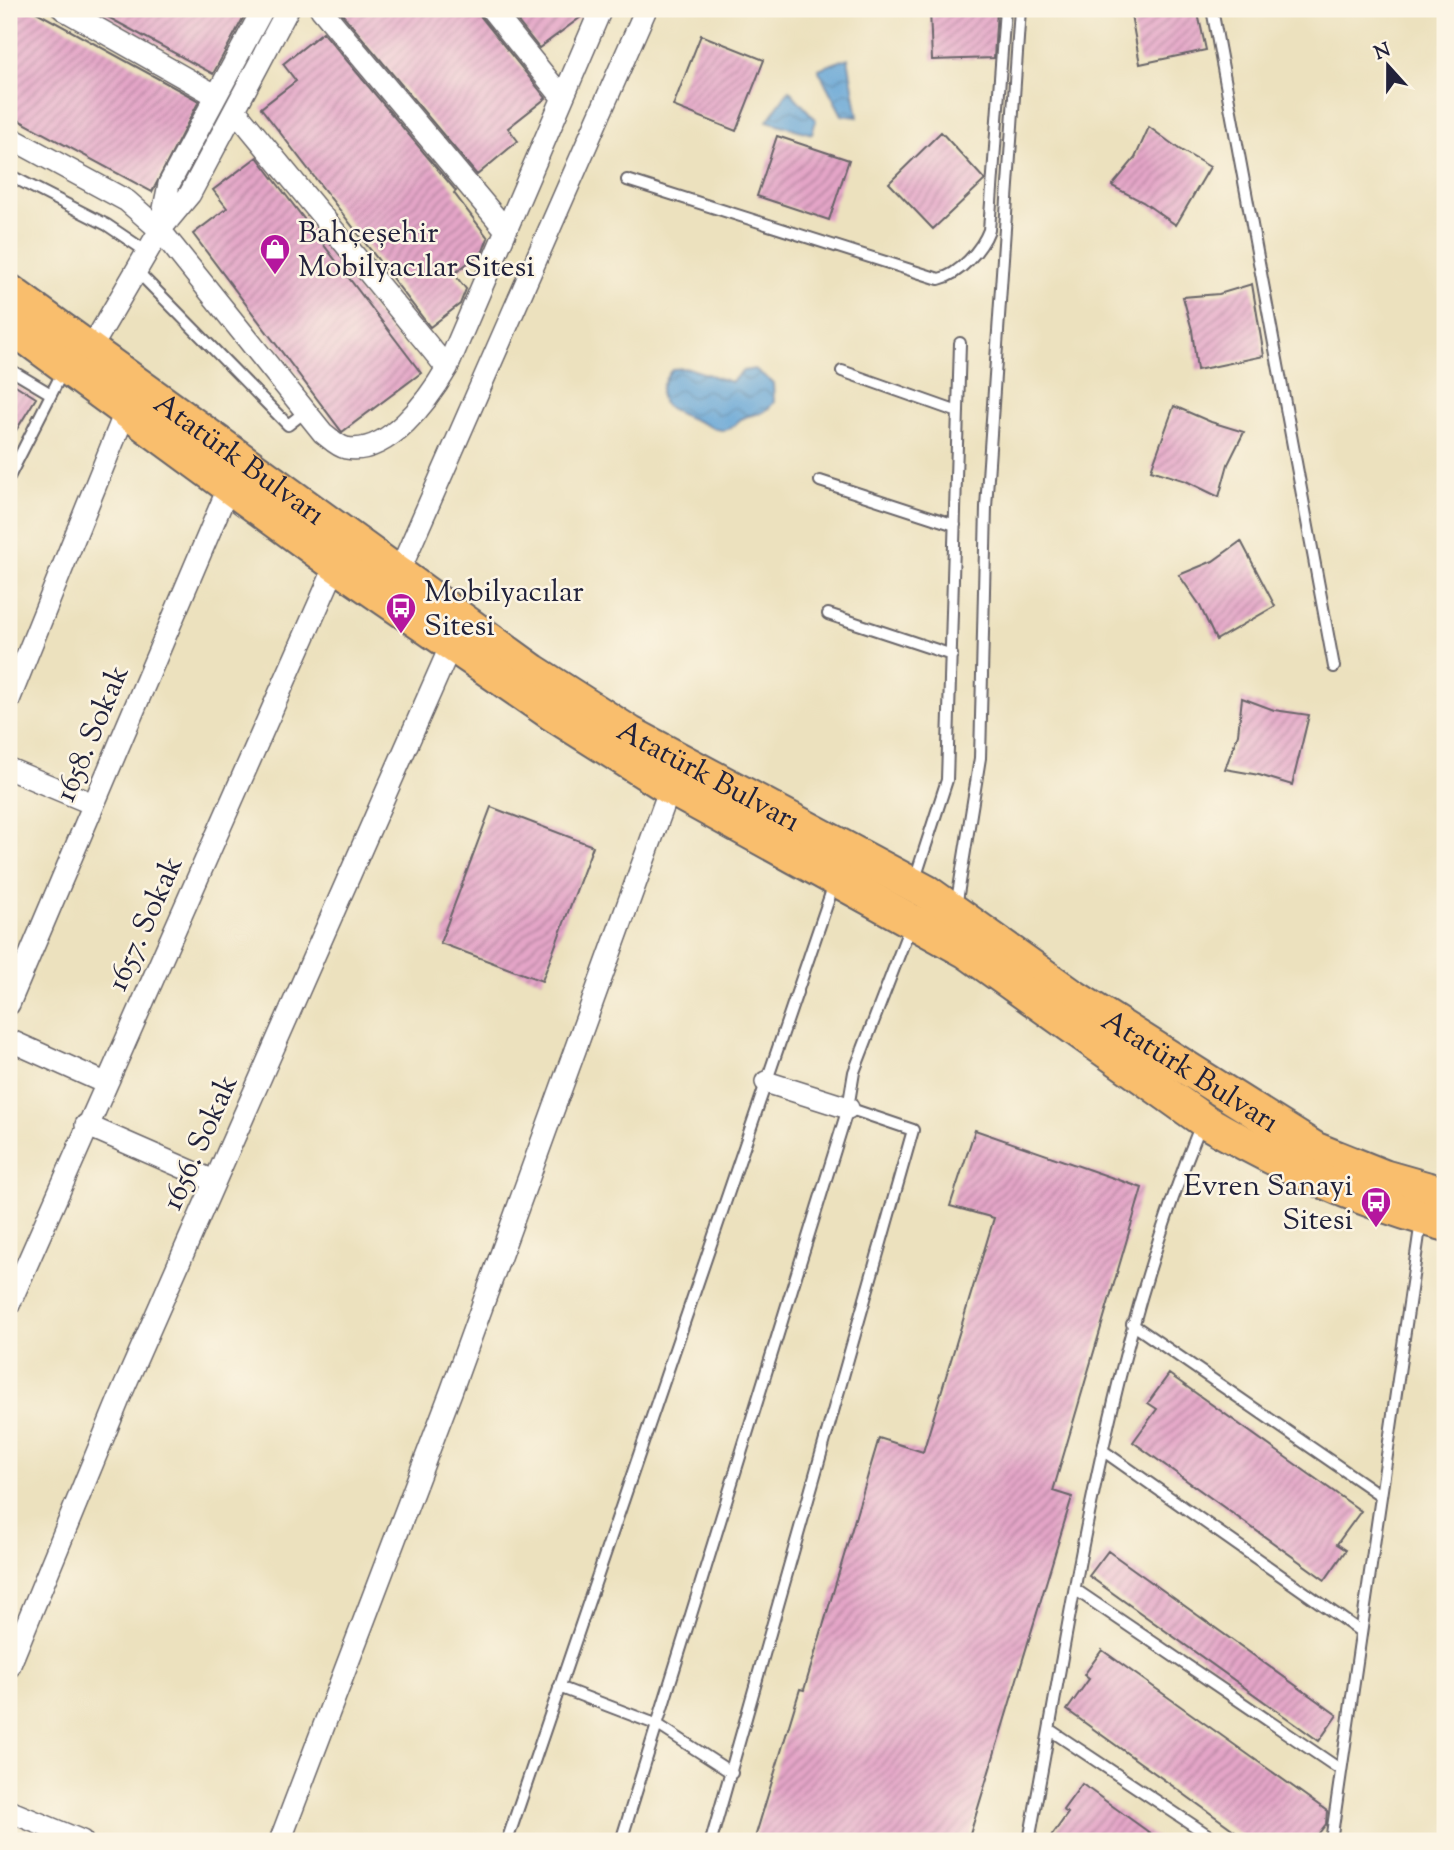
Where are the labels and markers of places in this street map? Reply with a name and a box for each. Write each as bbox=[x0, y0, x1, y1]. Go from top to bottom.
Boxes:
place label: Bahçeşehir Mobilyacılar Sitesi bbox=[298, 213, 535, 290]
shop icon: Bahçeşehir Mobilyacılar Sitesi bbox=[258, 232, 292, 276]
place label: Mobilyacılar Sitesi bbox=[424, 572, 584, 649]
bus stop icon: Mobilyacılar Sitesi bbox=[384, 591, 418, 635]
place label: Evren Sanayi Sitesi bbox=[1184, 1166, 1353, 1243]
bus stop icon: Evren Sanayi Sitesi bbox=[1359, 1185, 1393, 1229]

